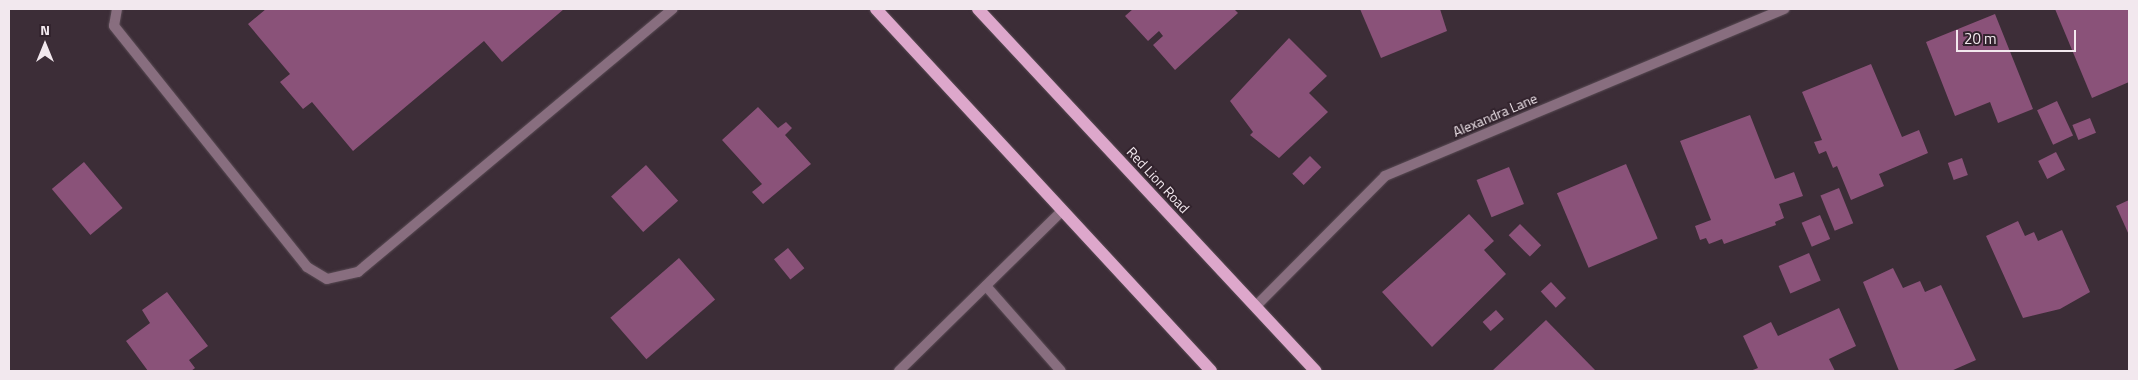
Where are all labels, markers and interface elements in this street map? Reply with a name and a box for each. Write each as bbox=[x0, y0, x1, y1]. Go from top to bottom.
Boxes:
text: N bbox=[40, 19, 50, 40]
north arrow bbox=[20, 20, 70, 70]
scale bar bbox=[1958, 20, 2078, 52]
text: 20 m bbox=[1964, 27, 1997, 50]
street label: Alexandra Lane bbox=[1450, 90, 1540, 140]
street label: Red Lion Road bbox=[1123, 144, 1193, 216]

